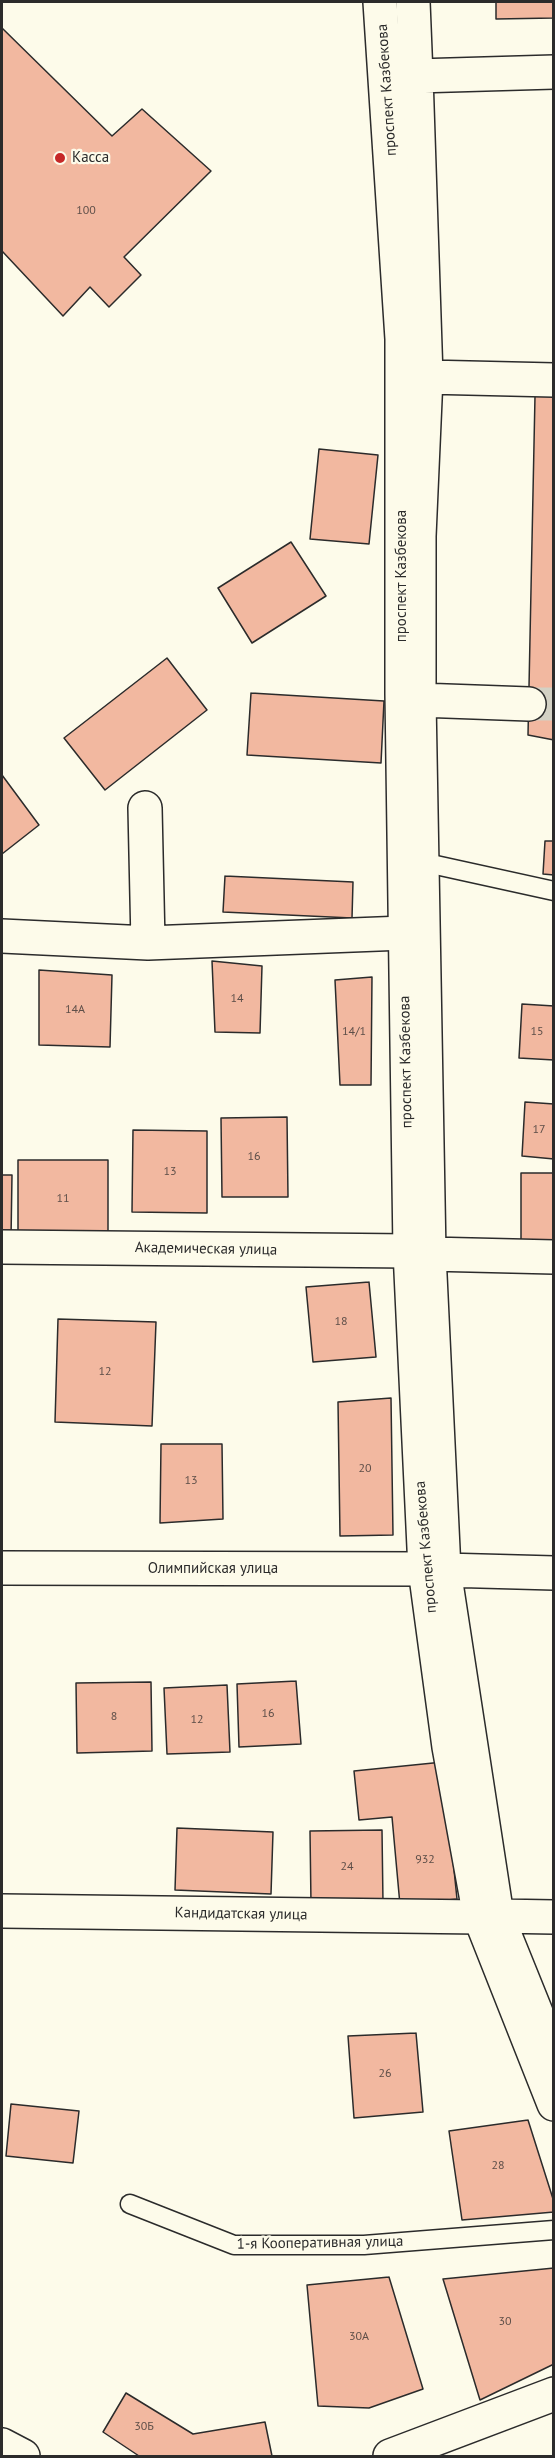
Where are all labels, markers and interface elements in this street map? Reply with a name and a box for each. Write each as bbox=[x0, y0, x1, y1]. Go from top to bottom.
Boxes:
street label: проспект Казбекова bbox=[373, 23, 401, 157]
place label: Касса bbox=[72, 149, 109, 167]
marker: Касса bbox=[53, 151, 67, 165]
house number: 100 bbox=[76, 204, 96, 218]
street label: проспект Казбекова bbox=[393, 510, 411, 642]
house number: 14 bbox=[230, 992, 244, 1006]
street label: проспект Казбекова bbox=[396, 996, 416, 1128]
house number: 14А bbox=[65, 1003, 85, 1017]
house number: 14/1 bbox=[342, 1025, 366, 1039]
house number: 15 bbox=[530, 1025, 544, 1039]
house number: 17 bbox=[532, 1123, 546, 1137]
house number: 16 bbox=[247, 1150, 261, 1164]
house number: 13 bbox=[163, 1165, 177, 1179]
house number: 11 bbox=[56, 1192, 70, 1206]
street label: Академическая улица bbox=[135, 1239, 277, 1259]
house number: 18 bbox=[334, 1315, 348, 1329]
house number: 12 bbox=[98, 1365, 112, 1379]
house number: 20 bbox=[358, 1462, 372, 1476]
house number: 13 bbox=[184, 1474, 198, 1488]
street label: проспект Казбекова bbox=[411, 1480, 441, 1614]
street label: Олимпийская улица bbox=[148, 1560, 278, 1578]
house number: 16 bbox=[261, 1707, 275, 1721]
house number: 8 bbox=[111, 1710, 117, 1724]
house number: 12 bbox=[190, 1713, 204, 1727]
house number: 932 bbox=[415, 1853, 435, 1867]
house number: 24 bbox=[340, 1860, 354, 1874]
street label: Кандидатская улица bbox=[174, 1904, 308, 1924]
house number: 26 bbox=[378, 2067, 392, 2081]
house number: 28 bbox=[491, 2159, 505, 2173]
street label: 1-я Кооперативная улица bbox=[237, 2233, 403, 2253]
house number: 30 bbox=[498, 2315, 512, 2329]
house number: 30А bbox=[349, 2330, 369, 2344]
house number: 30Б bbox=[134, 2420, 154, 2434]

